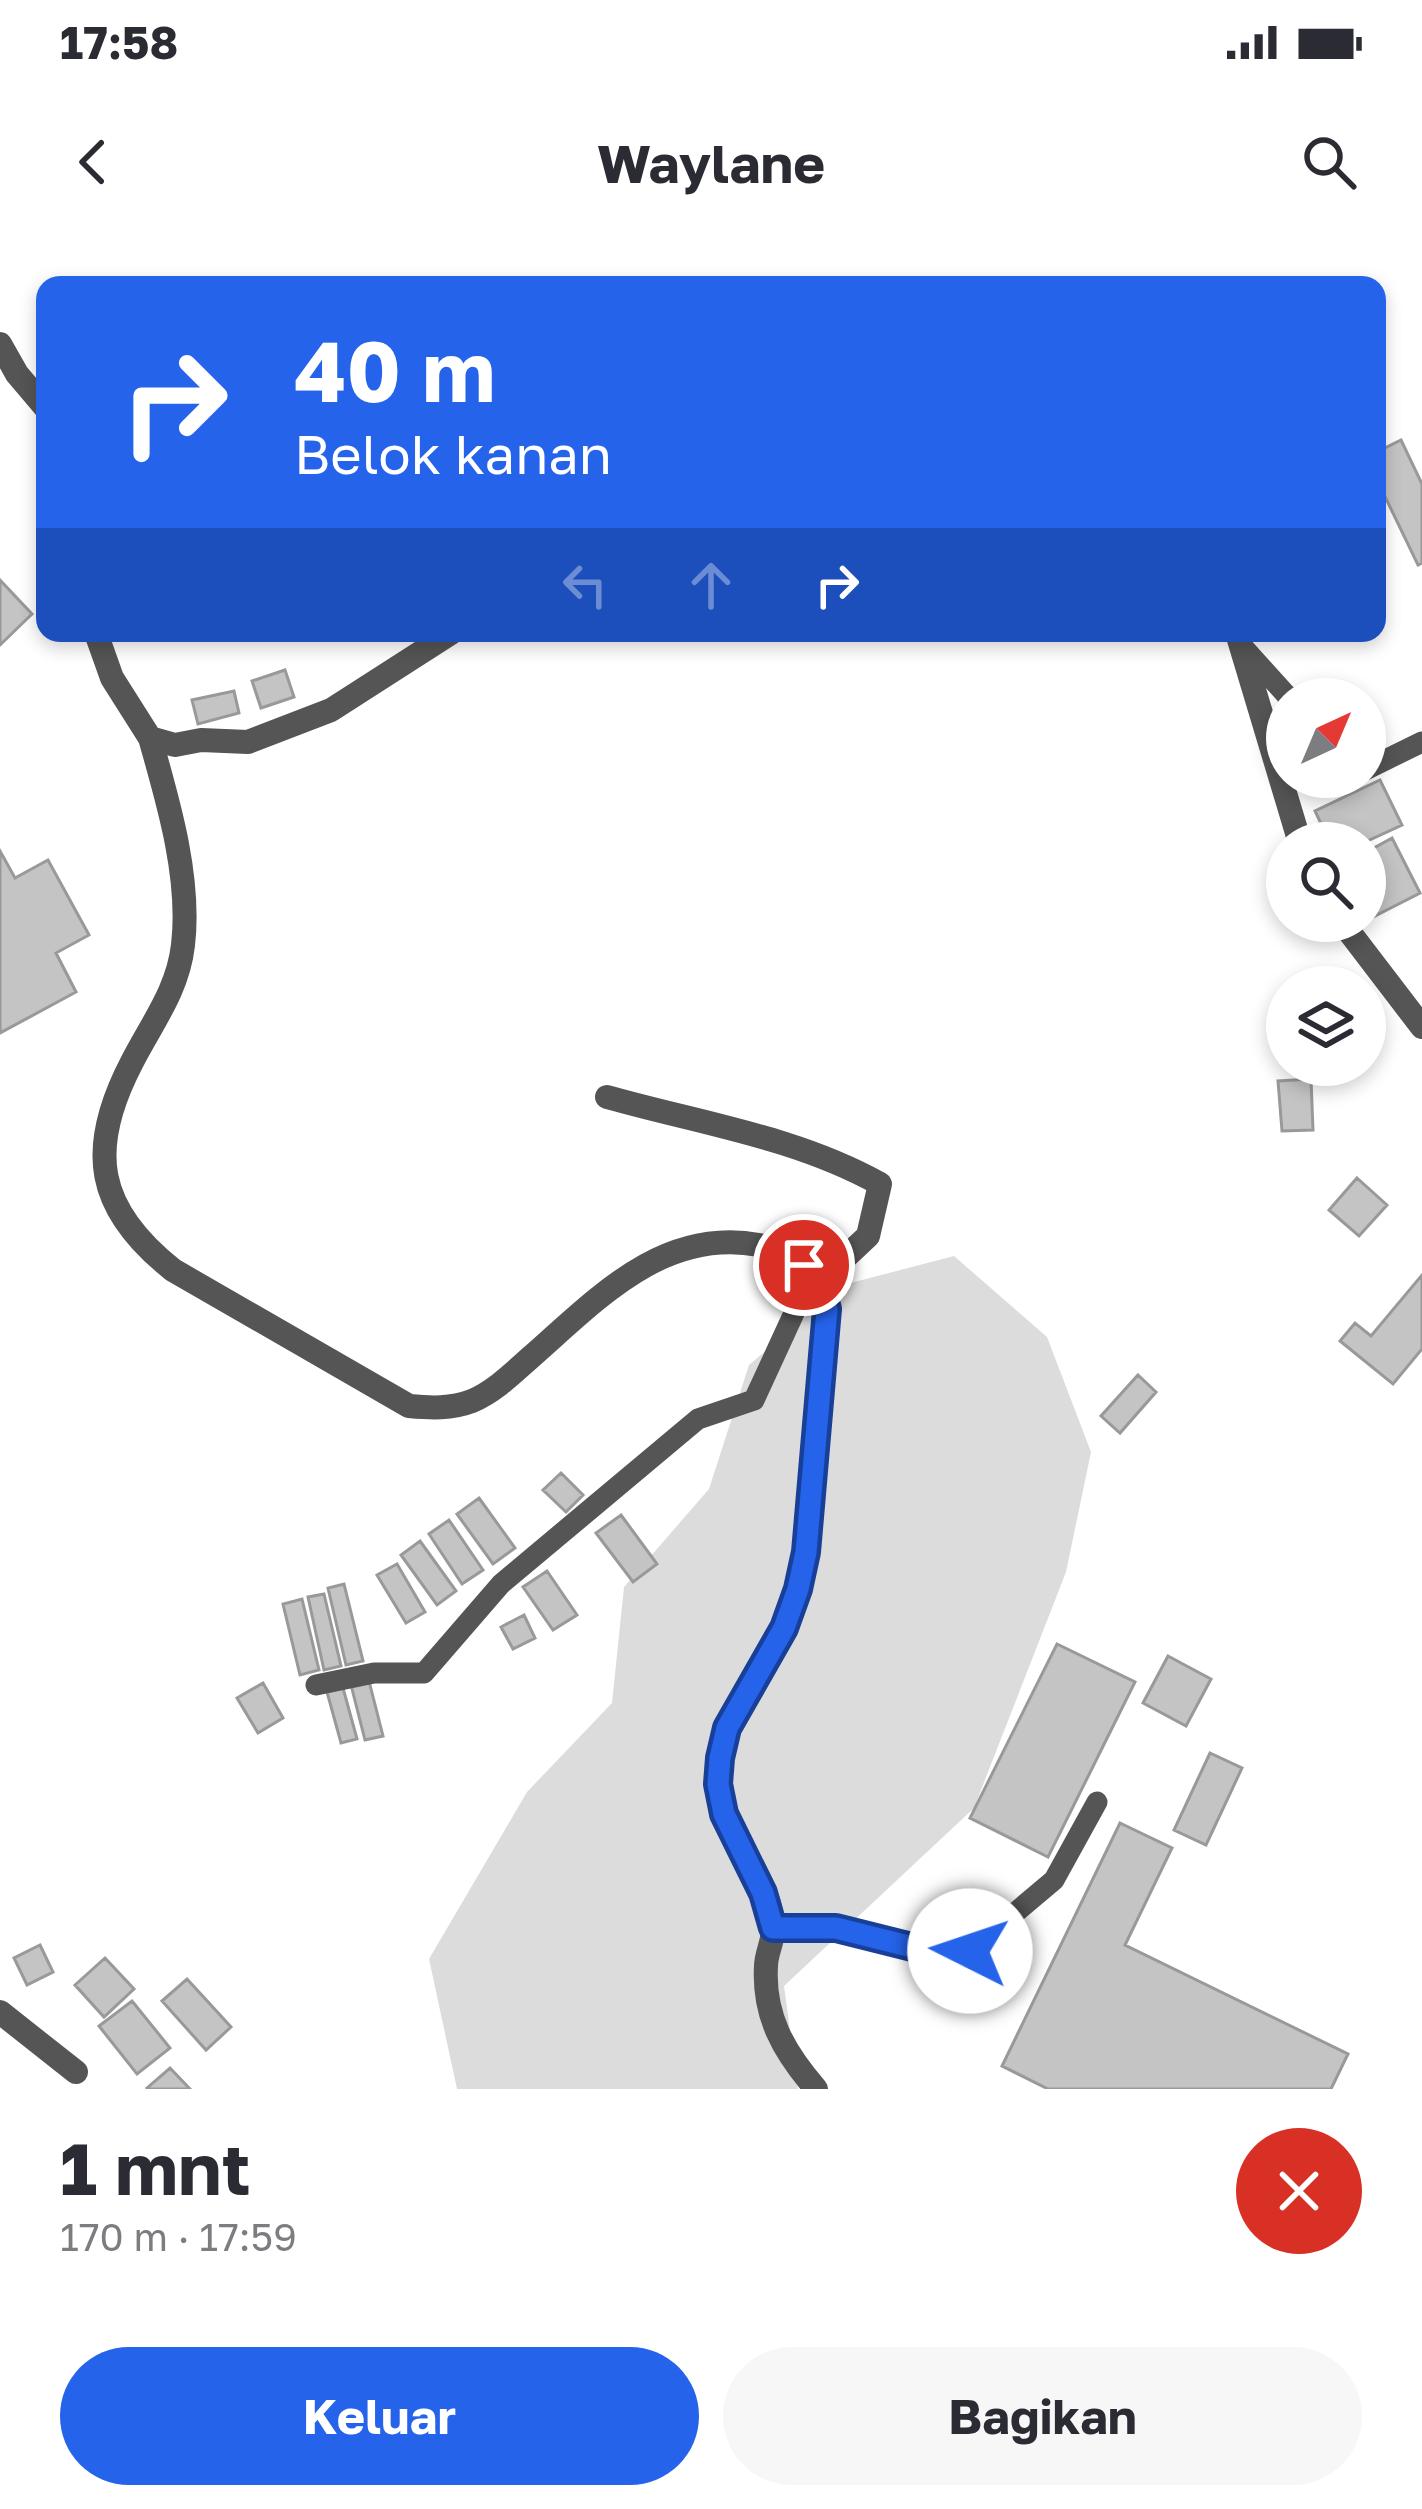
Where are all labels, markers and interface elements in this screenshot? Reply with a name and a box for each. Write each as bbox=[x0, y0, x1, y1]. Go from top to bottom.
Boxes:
text: 17:58 bbox=[60, 15, 178, 69]
icon: back bbox=[60, 129, 126, 195]
icon: search bbox=[1296, 129, 1362, 195]
text: Waylane bbox=[597, 130, 825, 195]
text: 40 m bbox=[294, 320, 496, 420]
icon: right bbox=[96, 324, 252, 480]
text: Belok kanan bbox=[294, 421, 612, 486]
icon: left bbox=[552, 552, 618, 618]
icon: ahead bbox=[678, 552, 744, 618]
icon: right bbox=[804, 552, 870, 618]
north arrow bbox=[1266, 678, 1386, 798]
map controls bbox=[1266, 678, 1386, 1086]
button: search bbox=[1266, 822, 1386, 942]
button: layers bbox=[1266, 966, 1386, 1086]
pin bbox=[753, 1214, 855, 1316]
icon: arrive bbox=[771, 1232, 837, 1298]
position arrow bbox=[907, 1888, 1033, 2014]
text: 1 mnt bbox=[60, 2124, 250, 2211]
button: close bbox=[1236, 2128, 1362, 2254]
text: 170 m · 17:59 bbox=[60, 2213, 297, 2260]
button: Keluar bbox=[60, 2347, 699, 2485]
button: Bagikan bbox=[723, 2347, 1362, 2485]

